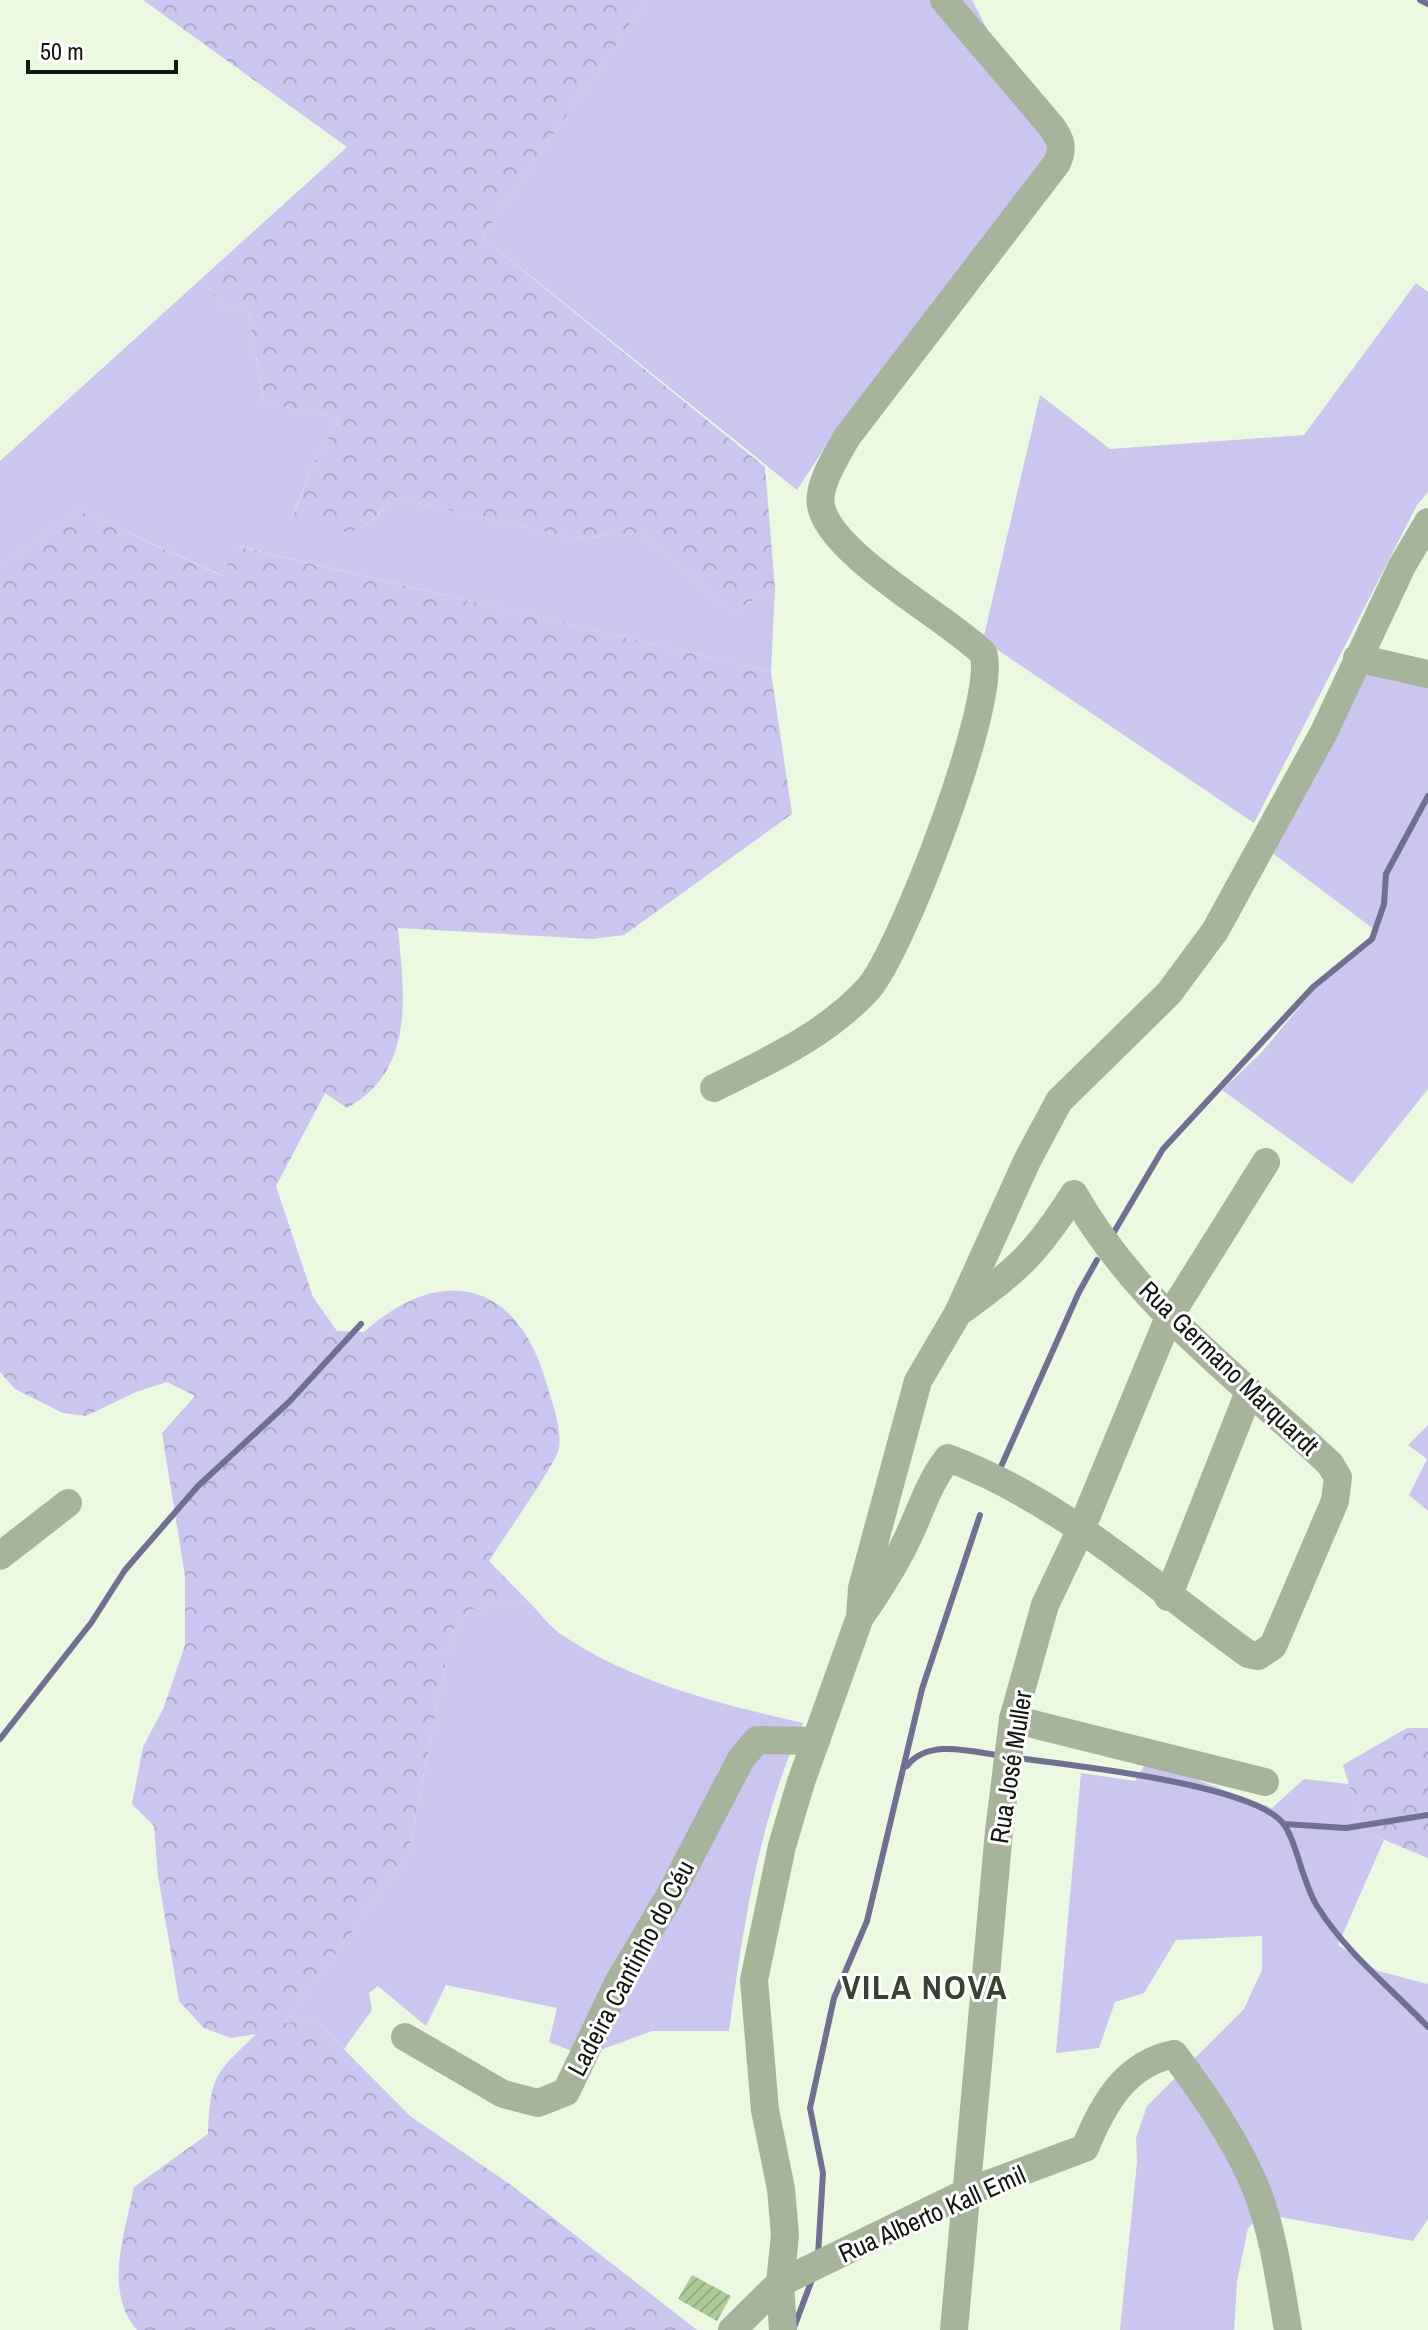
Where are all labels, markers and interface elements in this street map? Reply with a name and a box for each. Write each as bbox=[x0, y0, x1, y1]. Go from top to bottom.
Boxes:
scale bar bbox=[28, 24, 176, 74]
text: 50 m bbox=[40, 35, 84, 67]
street label: Rua Germano Marquardt bbox=[1132, 1273, 1327, 1463]
street label: Rua José Muller bbox=[981, 1688, 1040, 1846]
street label: Ladeira Cantinho do Céu bbox=[559, 1854, 702, 2082]
district label: VILA NOVA bbox=[842, 1964, 1008, 2010]
street label: Rua Alberto Kall Emil bbox=[833, 2157, 1031, 2270]

